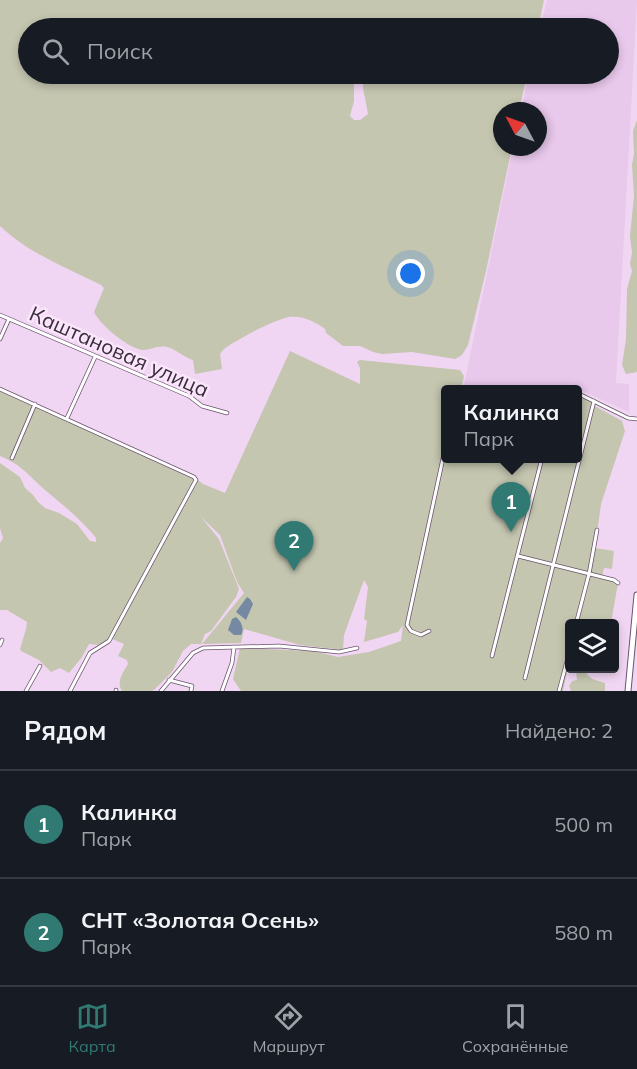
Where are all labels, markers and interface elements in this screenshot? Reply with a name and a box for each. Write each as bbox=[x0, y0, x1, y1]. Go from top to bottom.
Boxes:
search box bbox=[18, 18, 619, 84]
icon: search bbox=[39, 35, 72, 68]
text: Поиск bbox=[87, 37, 153, 65]
north arrow bbox=[493, 102, 547, 156]
your location bbox=[396, 259, 425, 288]
street label: Каштановая улица bbox=[26, 300, 213, 402]
popup bbox=[441, 385, 582, 463]
text: Калинка bbox=[463, 398, 560, 426]
text: Парк bbox=[463, 426, 514, 451]
pin: 1 bbox=[492, 482, 530, 532]
pin: 2 bbox=[274, 522, 314, 571]
map controls bbox=[565, 619, 619, 673]
button: layers bbox=[565, 619, 619, 673]
text: Рядом bbox=[24, 714, 107, 747]
text: Найдено: 2 bbox=[505, 718, 613, 743]
text: Калинка bbox=[81, 798, 177, 826]
text: 1 bbox=[38, 812, 50, 837]
text: 500 m bbox=[554, 812, 613, 837]
text: Парк bbox=[81, 826, 131, 851]
text: СНТ «Золотая Осень» bbox=[81, 906, 319, 934]
text: 2 bbox=[38, 920, 50, 945]
text: 580 m bbox=[554, 920, 613, 945]
text: Парк bbox=[81, 934, 131, 959]
tab: Карта bbox=[69, 1000, 116, 1056]
tab: Маршрут bbox=[253, 1000, 325, 1056]
tab: Сохранённые bbox=[462, 1000, 568, 1056]

